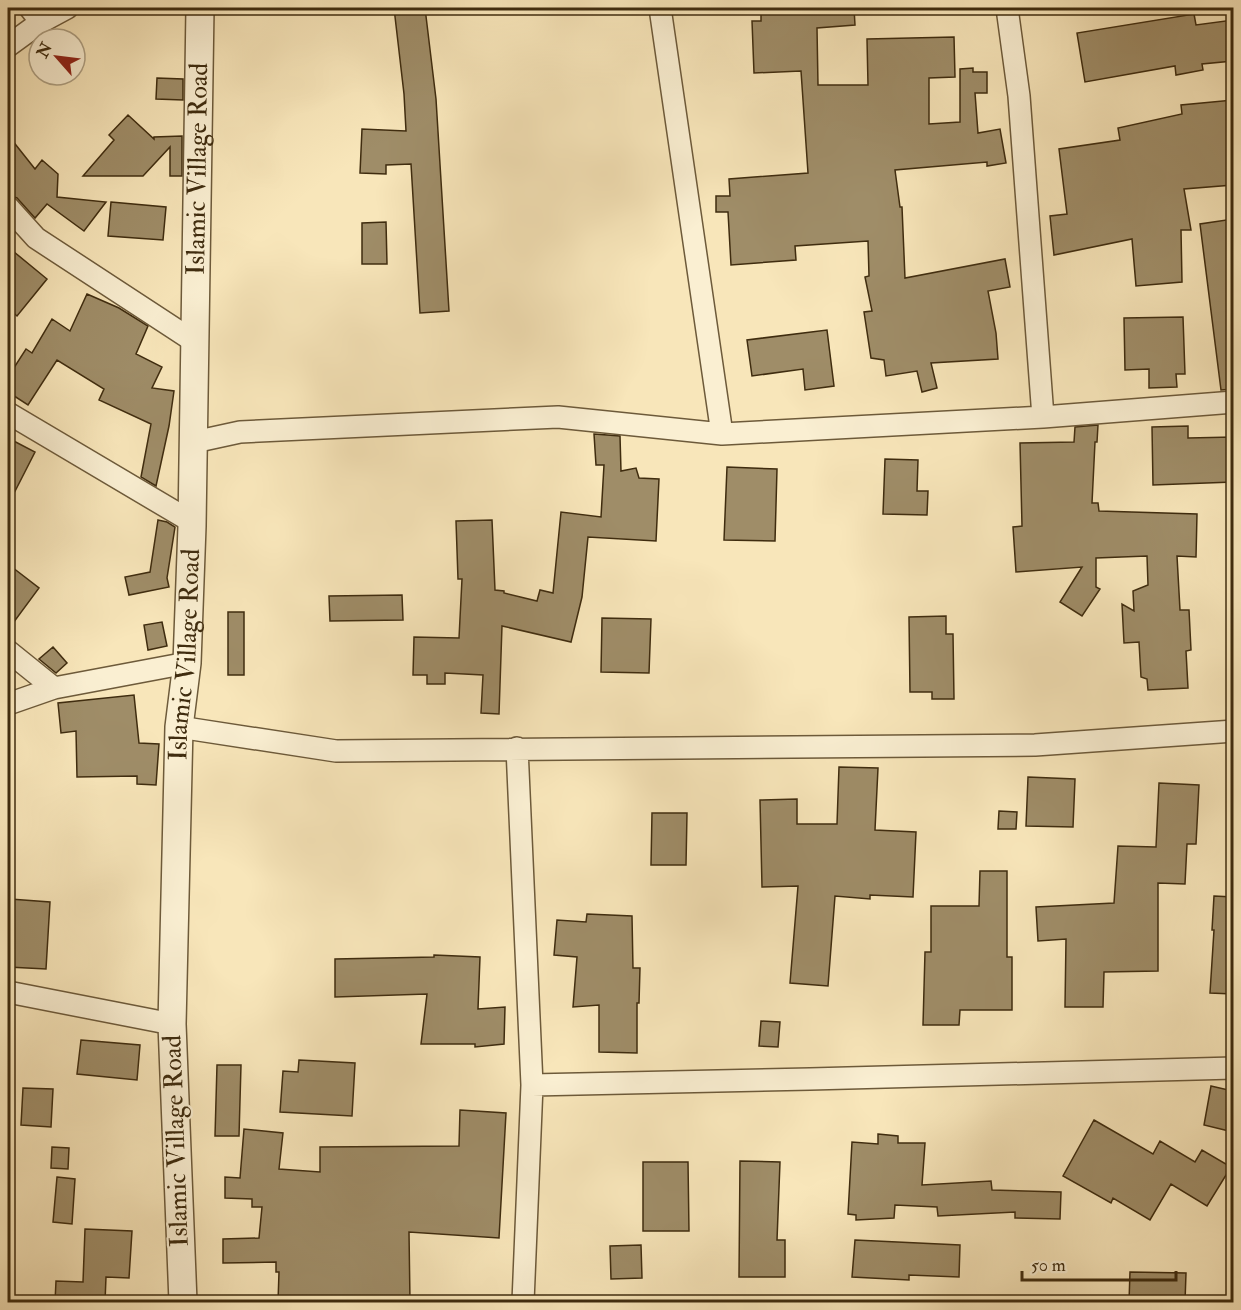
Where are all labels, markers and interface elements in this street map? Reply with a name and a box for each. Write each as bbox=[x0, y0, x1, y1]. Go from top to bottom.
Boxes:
north arrow bbox=[27, 27, 87, 87]
text: N bbox=[32, 39, 57, 62]
street label: Islamic Village Road bbox=[180, 62, 215, 275]
street label: Islamic Village Road bbox=[162, 548, 207, 761]
street label: Islamic Village Road bbox=[156, 1034, 196, 1248]
scale bar bbox=[1022, 1244, 1176, 1282]
text: 50 m bbox=[1031, 1254, 1066, 1277]

